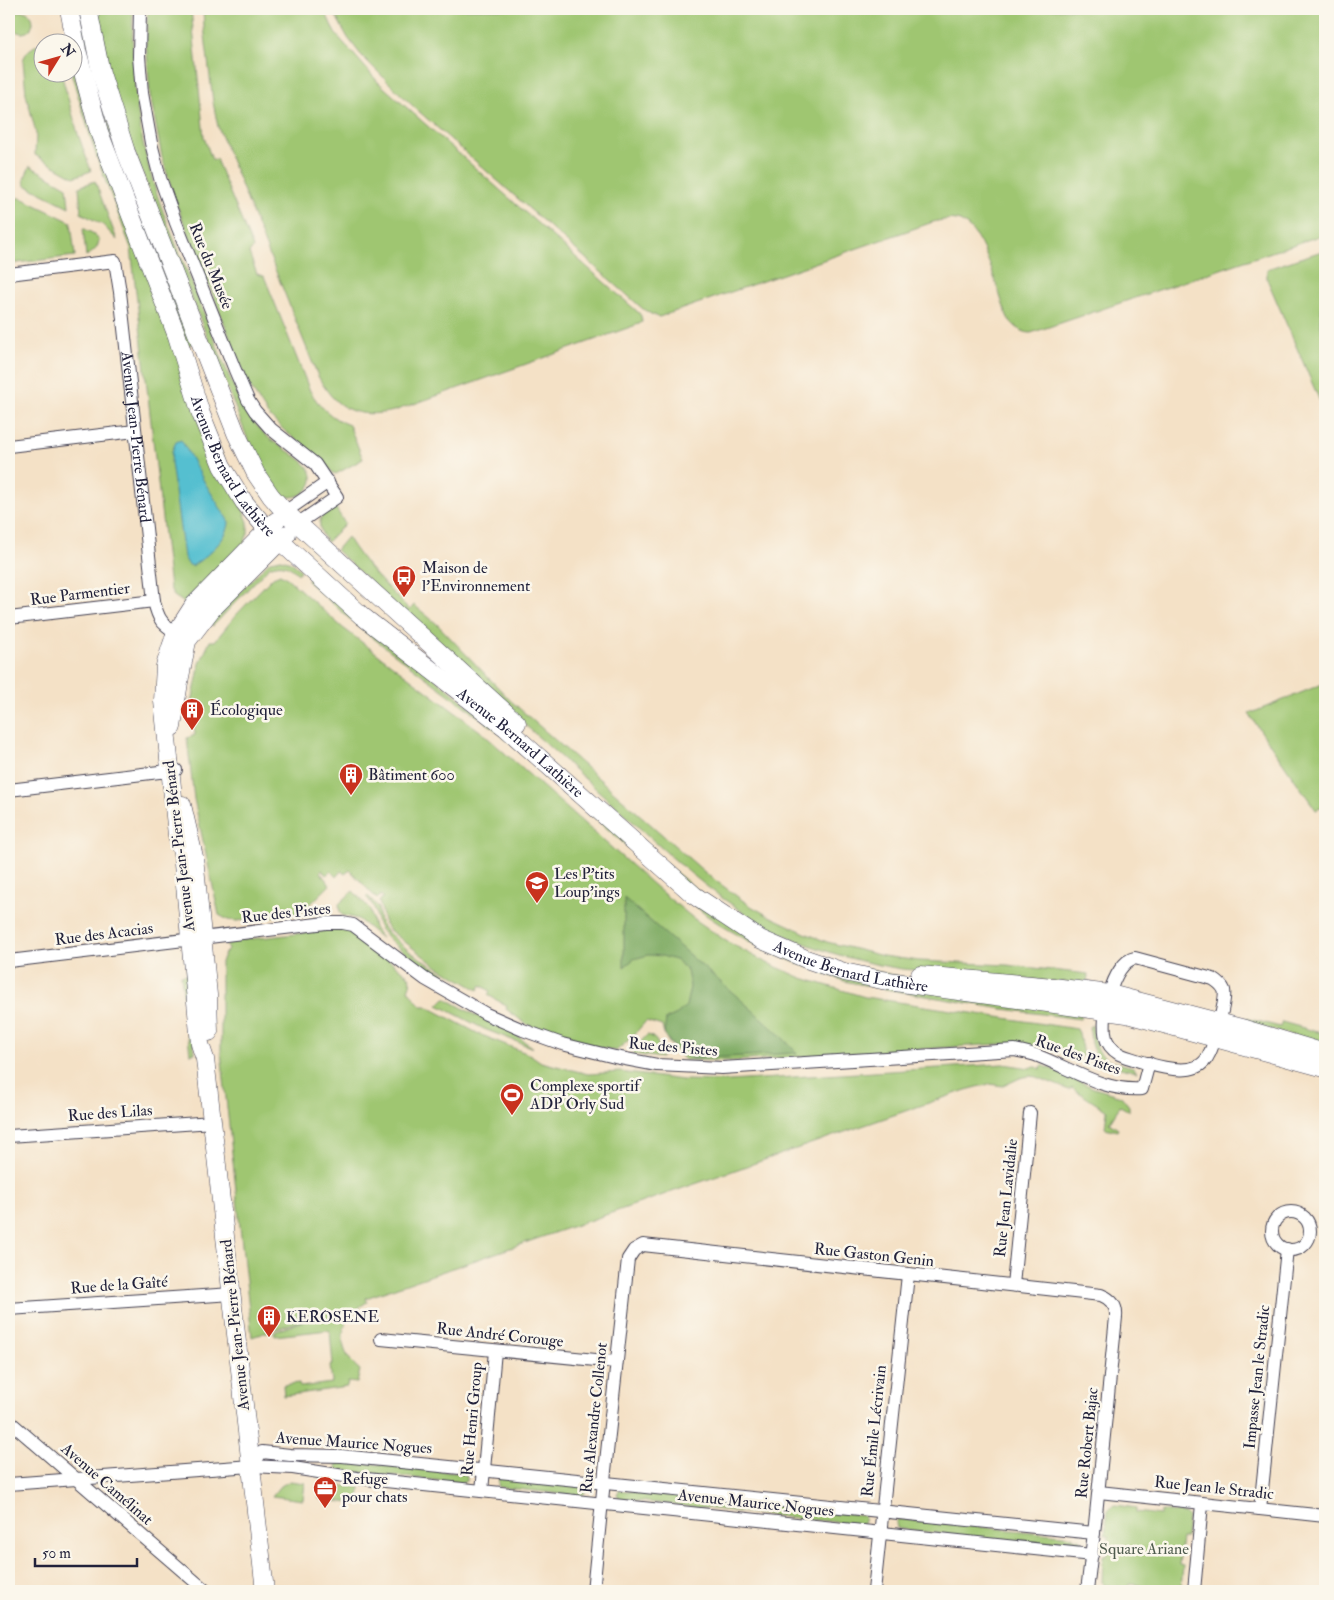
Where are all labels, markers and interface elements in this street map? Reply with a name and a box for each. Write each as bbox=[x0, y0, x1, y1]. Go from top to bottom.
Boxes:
north arrow bbox=[32, 32, 82, 82]
text: N bbox=[57, 40, 79, 61]
street label: Rue du Musée bbox=[185, 220, 238, 312]
street label: Avenue Jean-Pierre Bénard bbox=[116, 349, 155, 524]
street label: Avenue Bernard Lathière bbox=[186, 392, 280, 542]
place label: Maison de l'Environnement bbox=[422, 558, 530, 596]
bus stop icon: Maison de l'Environnement bbox=[391, 564, 417, 598]
street label: Rue Parmentier bbox=[29, 578, 131, 610]
street label: Avenue Bernard Lathière bbox=[452, 683, 588, 802]
building icon: Écologique bbox=[179, 697, 205, 731]
place label: Écologique bbox=[210, 699, 283, 720]
street label: Avenue Jean-Pierre Bénard bbox=[159, 759, 201, 934]
building icon: Bâtiment 600 bbox=[338, 762, 364, 796]
place label: Bâtiment 600 bbox=[368, 765, 455, 785]
place label: Les P'tits Loup'ings bbox=[554, 864, 620, 903]
school or university icon: Les P'tits Loup'ings bbox=[524, 870, 550, 904]
street label: Rue des Pistes bbox=[240, 898, 332, 928]
street label: Rue des Acacias bbox=[54, 918, 154, 950]
street label: Avenue Bernard Lathière bbox=[769, 936, 930, 997]
street label: Rue des Pistes bbox=[1033, 1030, 1123, 1080]
street label: Rue des Pistes bbox=[628, 1033, 718, 1061]
place label: Complexe sportif ADP Orly Sud bbox=[529, 1076, 642, 1114]
sports icon: Complexe sportif ADP Orly Sud bbox=[499, 1082, 525, 1116]
street label: Rue des Lilas bbox=[67, 1100, 153, 1126]
street label: Rue Jean Lavidalie bbox=[990, 1137, 1023, 1258]
street label: Avenue Jean-Pierre Bénard bbox=[216, 1238, 255, 1413]
street label: Rue Gaston Genin bbox=[813, 1239, 935, 1271]
street label: Rue de la Gaîté bbox=[70, 1272, 169, 1298]
street label: Impasse Jean le Stradic bbox=[1239, 1303, 1276, 1450]
building icon: KEROSENE bbox=[256, 1304, 282, 1338]
place label: KEROSENE bbox=[286, 1307, 379, 1327]
street label: Rue André Corouge bbox=[435, 1318, 565, 1352]
street label: Rue Alexandre Collenot bbox=[576, 1342, 612, 1494]
street label: Rue Henri Group bbox=[457, 1361, 488, 1477]
street label: Rue Émile Lécrivain bbox=[856, 1364, 891, 1498]
street label: Rue Robert Bajac bbox=[1071, 1386, 1103, 1499]
street label: Avenue Maurice Nogues bbox=[274, 1427, 433, 1458]
street label: Avenue Camélinat bbox=[56, 1438, 157, 1529]
place label: Refuge pour chats bbox=[341, 1469, 408, 1508]
street label: Rue Jean le Stradic bbox=[1153, 1472, 1275, 1505]
office icon: Refuge pour chats bbox=[312, 1475, 338, 1509]
street label: Avenue Maurice Nogues bbox=[676, 1485, 835, 1521]
scale bar bbox=[35, 1535, 138, 1567]
park label: Square Ariane bbox=[1099, 1539, 1189, 1559]
text: 50 m bbox=[42, 1544, 71, 1563]

